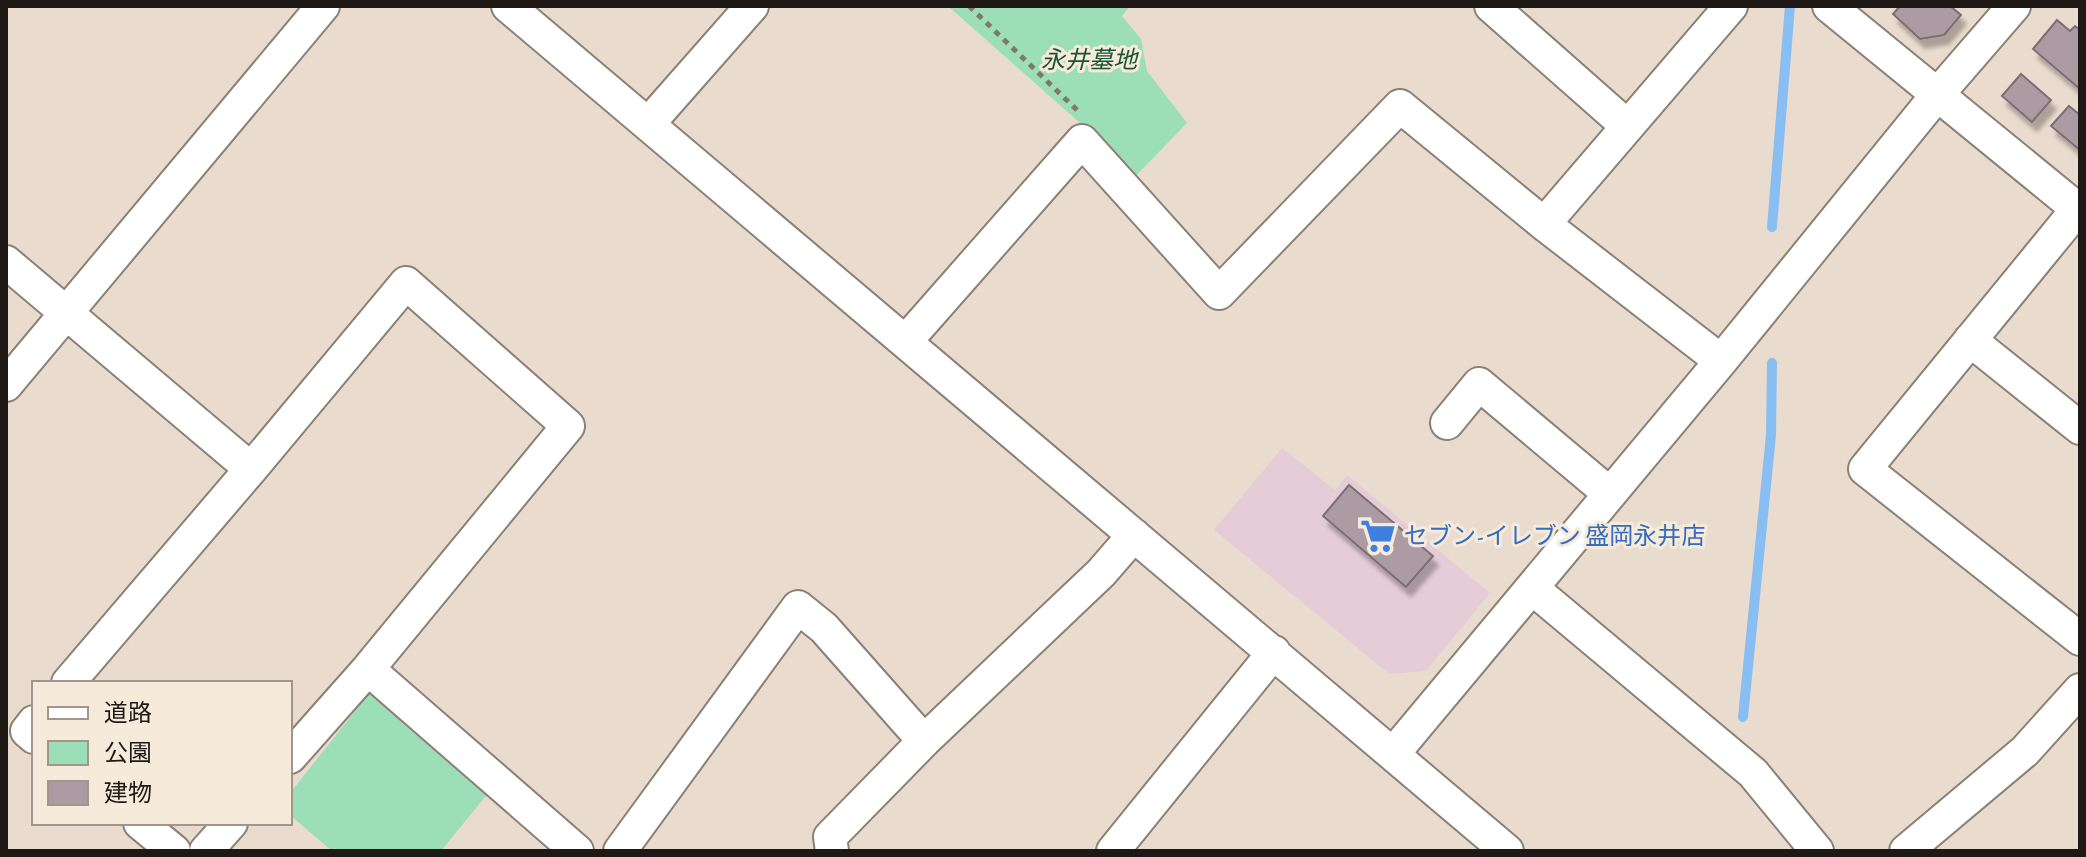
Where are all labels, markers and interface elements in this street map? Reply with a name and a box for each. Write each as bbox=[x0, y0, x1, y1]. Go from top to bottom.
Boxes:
park label: 永井墓地 bbox=[1041, 46, 1140, 73]
supermarket icon: セブン-イレブン 盛岡永井店 bbox=[1359, 517, 1397, 555]
place label: セブン-イレブン 盛岡永井店 bbox=[1404, 522, 1705, 549]
legend bbox=[32, 681, 292, 825]
text: 道路 bbox=[104, 699, 152, 726]
text: 公園 bbox=[104, 739, 152, 766]
text: 建物 bbox=[104, 779, 152, 806]

